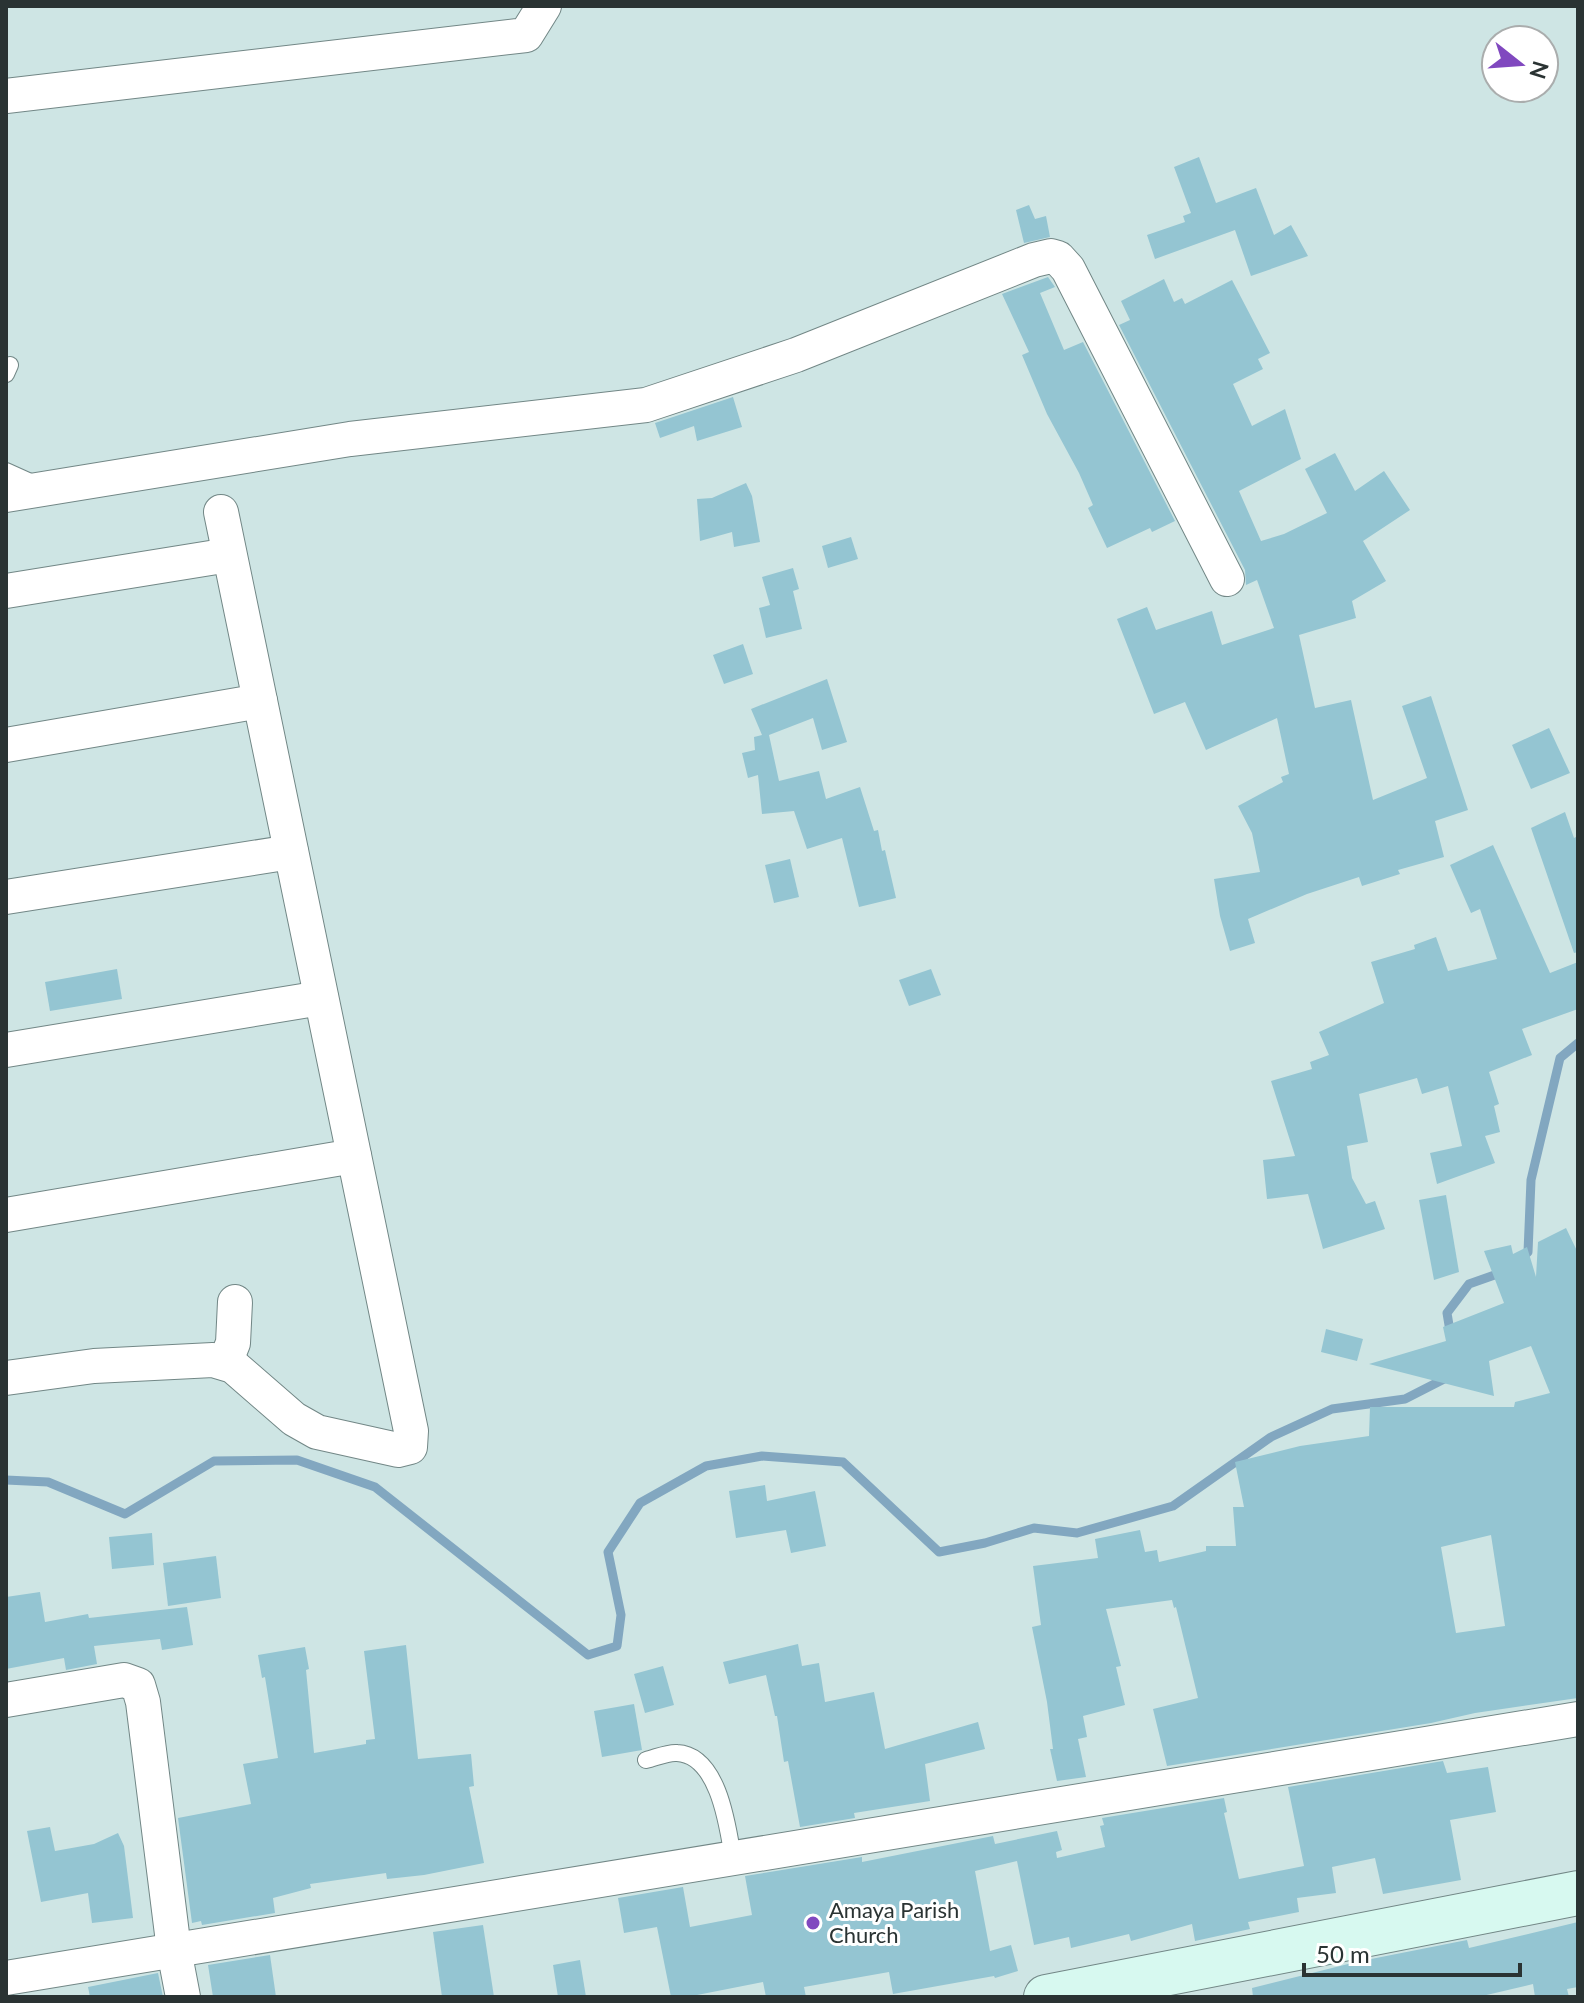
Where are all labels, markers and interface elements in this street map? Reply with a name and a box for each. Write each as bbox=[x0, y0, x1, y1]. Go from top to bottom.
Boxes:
north arrow bbox=[1480, 24, 1560, 104]
text: N bbox=[1524, 58, 1555, 82]
place label: Amaya Parish Church bbox=[829, 1896, 959, 1948]
marker: Amaya Parish Church bbox=[804, 1914, 822, 1932]
scale bar bbox=[1304, 1927, 1520, 1977]
text: 50 m bbox=[1316, 1939, 1370, 1968]

